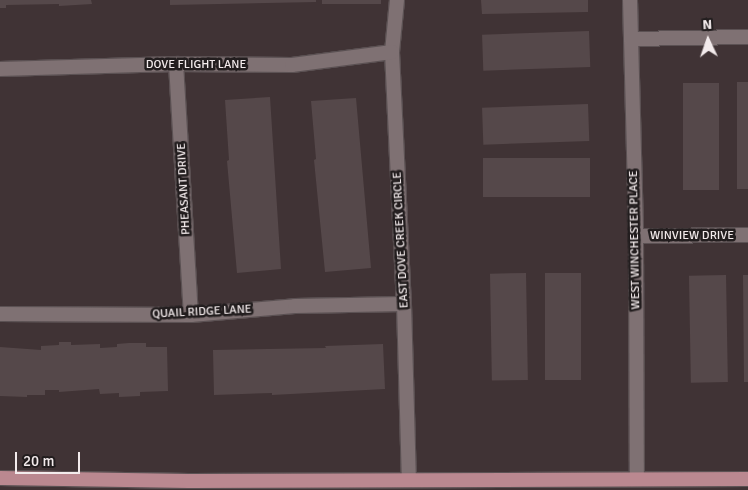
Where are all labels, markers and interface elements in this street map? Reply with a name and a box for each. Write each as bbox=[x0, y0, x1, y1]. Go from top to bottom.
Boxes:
north arrow bbox=[683, 15, 733, 65]
text: N bbox=[702, 16, 713, 33]
street label: DOVE FLIGHT LANE bbox=[146, 58, 246, 72]
street label: PHEASANT DRIVE bbox=[174, 143, 194, 235]
street label: WEST WINCHESTER PLACE bbox=[627, 170, 643, 310]
street label: EAST DOVE CREEK CIRCLE bbox=[390, 171, 412, 309]
street label: WINVIEW DRIVE bbox=[650, 229, 734, 243]
street label: QUAIL RIDGE LANE bbox=[152, 302, 252, 322]
scale bar bbox=[18, 442, 82, 474]
text: 20 m bbox=[23, 452, 54, 470]

